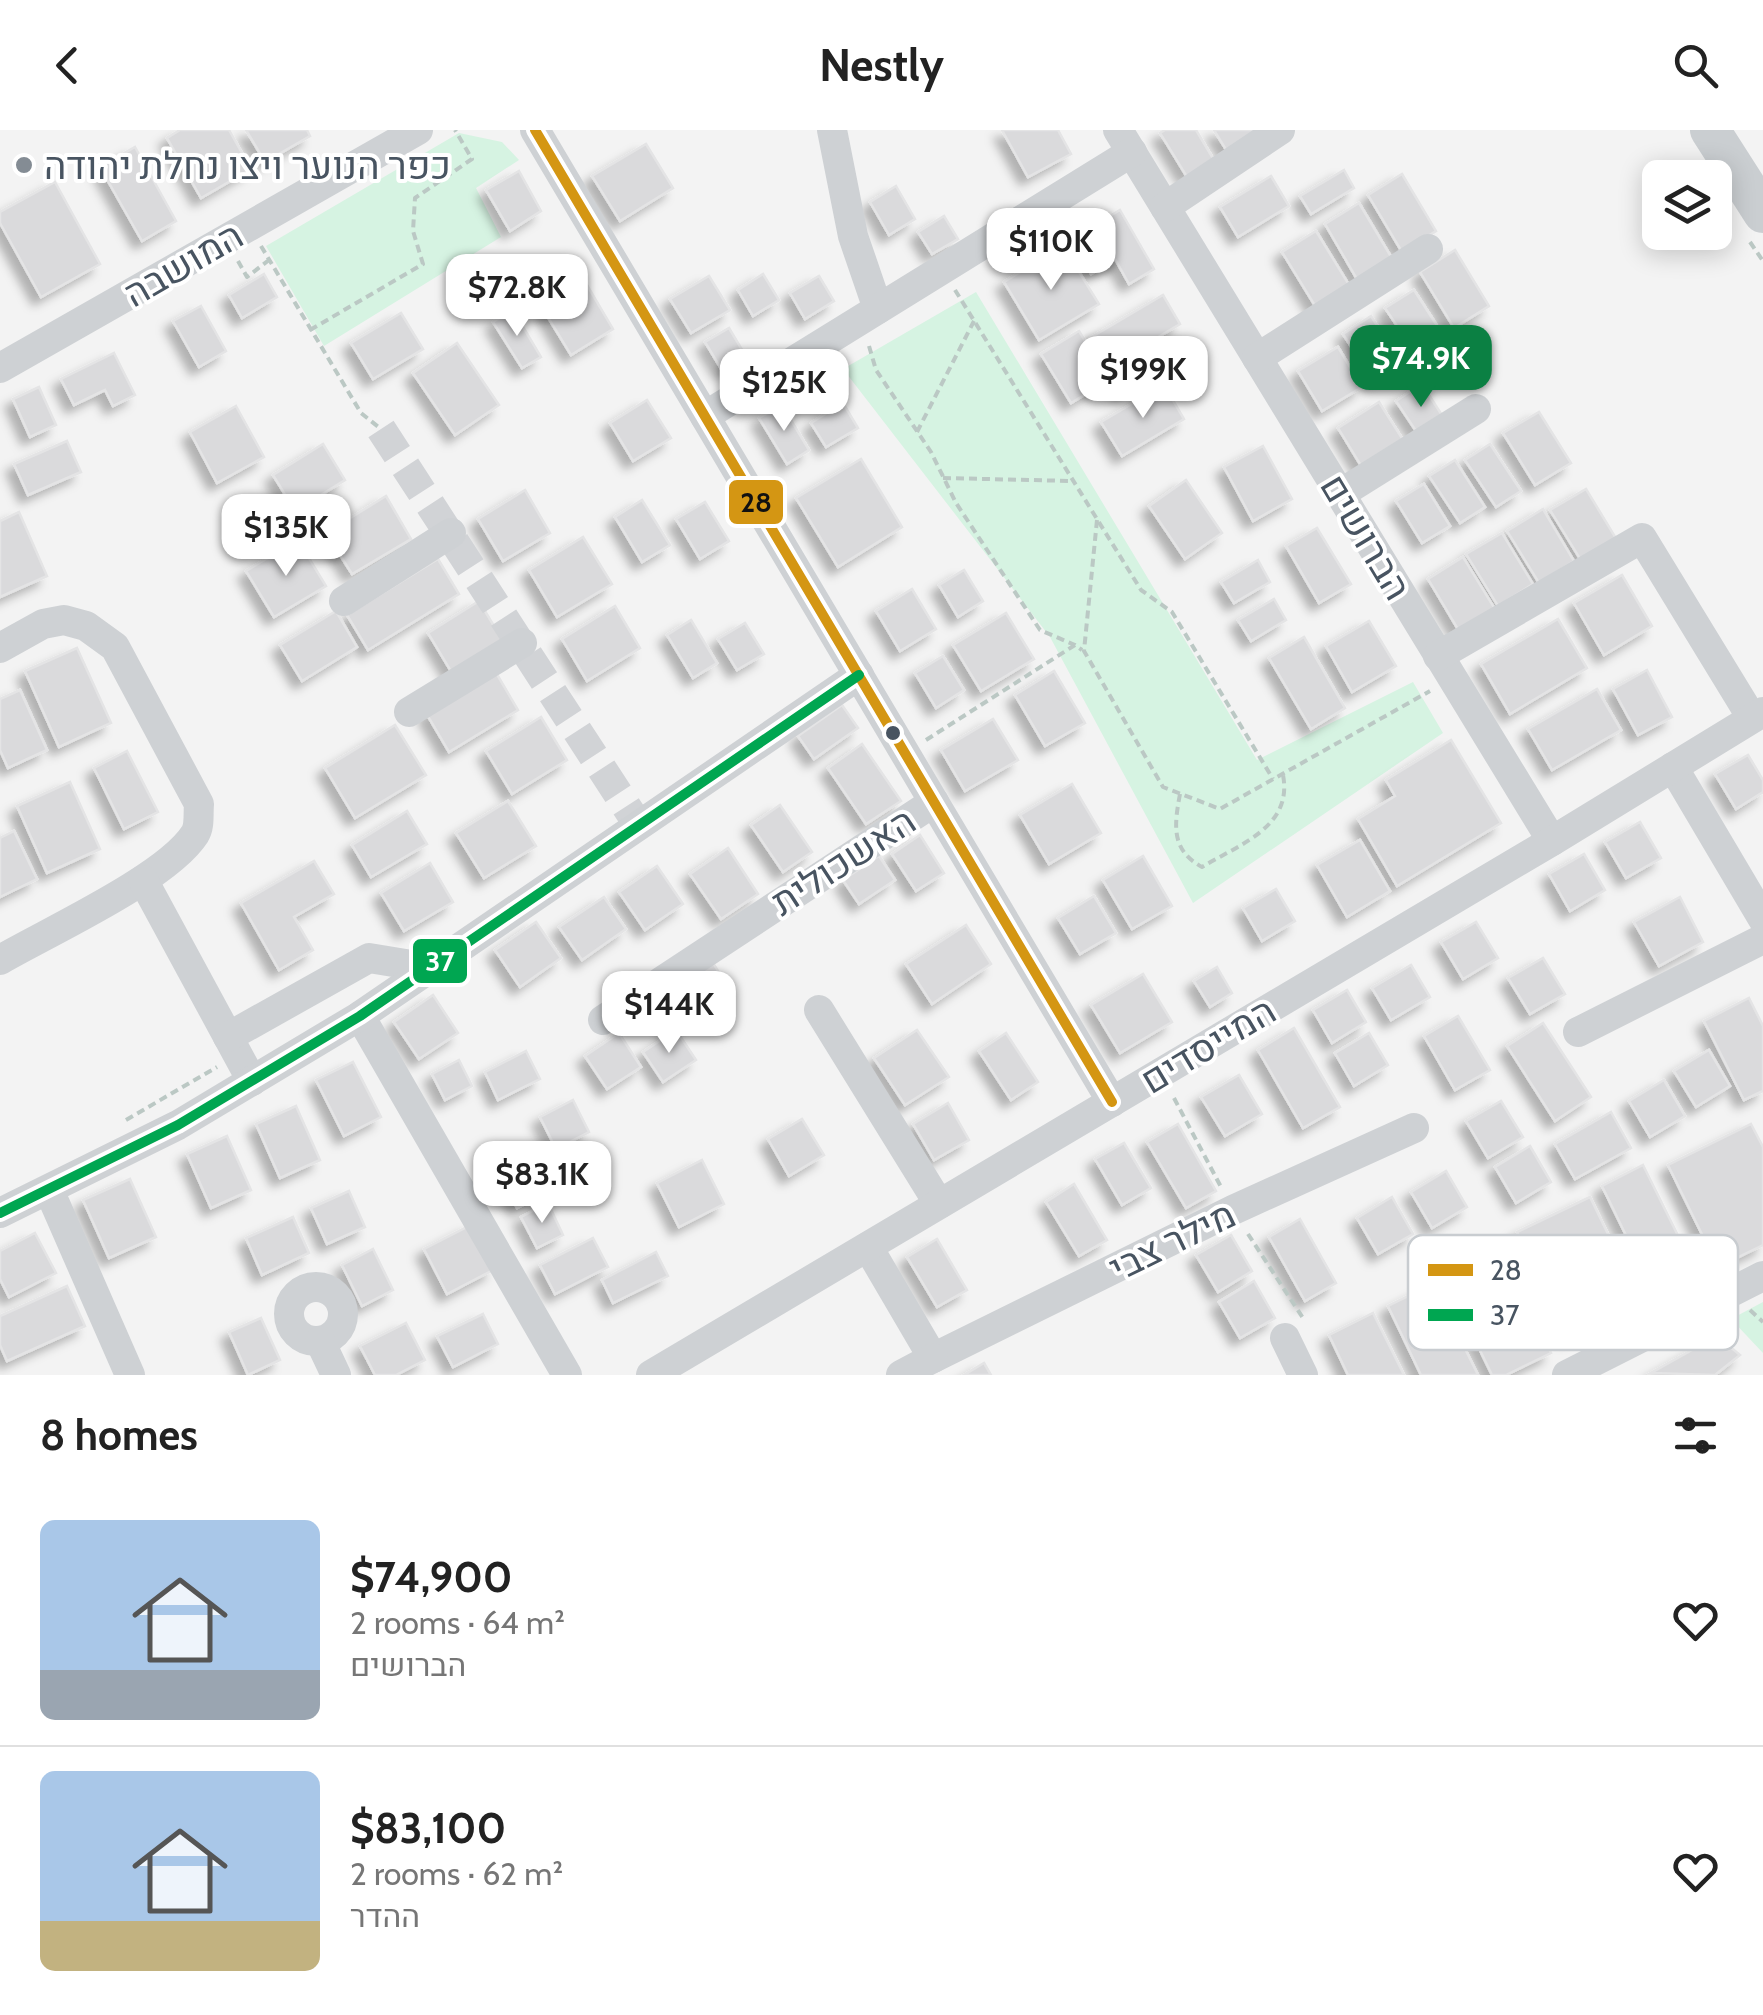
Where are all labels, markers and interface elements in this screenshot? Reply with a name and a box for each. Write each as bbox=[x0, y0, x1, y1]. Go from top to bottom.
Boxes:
icon: back bbox=[40, 38, 95, 93]
text: Nestly bbox=[819, 38, 944, 92]
icon: search bbox=[1668, 38, 1723, 93]
place label: כפר הנוער ויצו נחלת יהודה bbox=[44, 142, 451, 189]
marker: כפר הנוער ויצו נחלת יהודה bbox=[13, 154, 35, 176]
map controls bbox=[1642, 160, 1732, 250]
button: layers bbox=[1642, 160, 1732, 250]
pin: $110K bbox=[981, 208, 1121, 293]
street label: המושבה bbox=[115, 211, 251, 317]
text: $110K bbox=[1009, 221, 1093, 260]
pin: $72.8K bbox=[436, 254, 598, 339]
text: $72.8K bbox=[468, 267, 566, 306]
pin: $74.9K bbox=[1340, 325, 1502, 410]
pin: $199K bbox=[1073, 336, 1213, 421]
text: $74.9K bbox=[1372, 338, 1470, 377]
pin: $125K bbox=[714, 349, 854, 434]
text: $199K bbox=[1100, 349, 1186, 388]
text: $125K bbox=[742, 362, 826, 401]
street label: הברושים bbox=[1310, 466, 1422, 608]
line badge: 28 bbox=[727, 478, 785, 526]
text: 28 bbox=[740, 485, 772, 519]
pin: $135K bbox=[216, 494, 356, 579]
text: $135K bbox=[244, 507, 328, 546]
unlabelled marker bbox=[883, 723, 903, 743]
street label: האשכולית bbox=[762, 797, 924, 925]
line badge: 37 bbox=[411, 937, 469, 985]
text: 37 bbox=[425, 944, 455, 978]
pin: $144K bbox=[599, 971, 739, 1056]
text: $144K bbox=[624, 984, 714, 1023]
street label: המייסדים bbox=[1132, 986, 1284, 1104]
pin: $83.1K bbox=[461, 1141, 623, 1226]
text: $83.1K bbox=[495, 1154, 589, 1193]
street label: מילר צבי bbox=[1101, 1190, 1243, 1292]
legend bbox=[1408, 1235, 1738, 1350]
text: 28 bbox=[1490, 1253, 1522, 1287]
text: 37 bbox=[1490, 1298, 1519, 1332]
icon: filters bbox=[1668, 1408, 1723, 1463]
text: 8 homes bbox=[40, 1409, 198, 1461]
text: $74,900 bbox=[350, 1551, 513, 1603]
icon: home bbox=[120, 1560, 240, 1680]
icon: heart bbox=[1668, 1593, 1723, 1648]
text: 2 rooms · 64 m² bbox=[350, 1603, 565, 1642]
text: הברושים bbox=[350, 1645, 466, 1684]
text: $83,100 bbox=[350, 1802, 506, 1854]
icon: home bbox=[120, 1811, 240, 1931]
icon: heart bbox=[1668, 1844, 1723, 1899]
text: 2 rooms · 62 m² bbox=[350, 1854, 563, 1893]
text: ההדר bbox=[350, 1896, 420, 1935]

